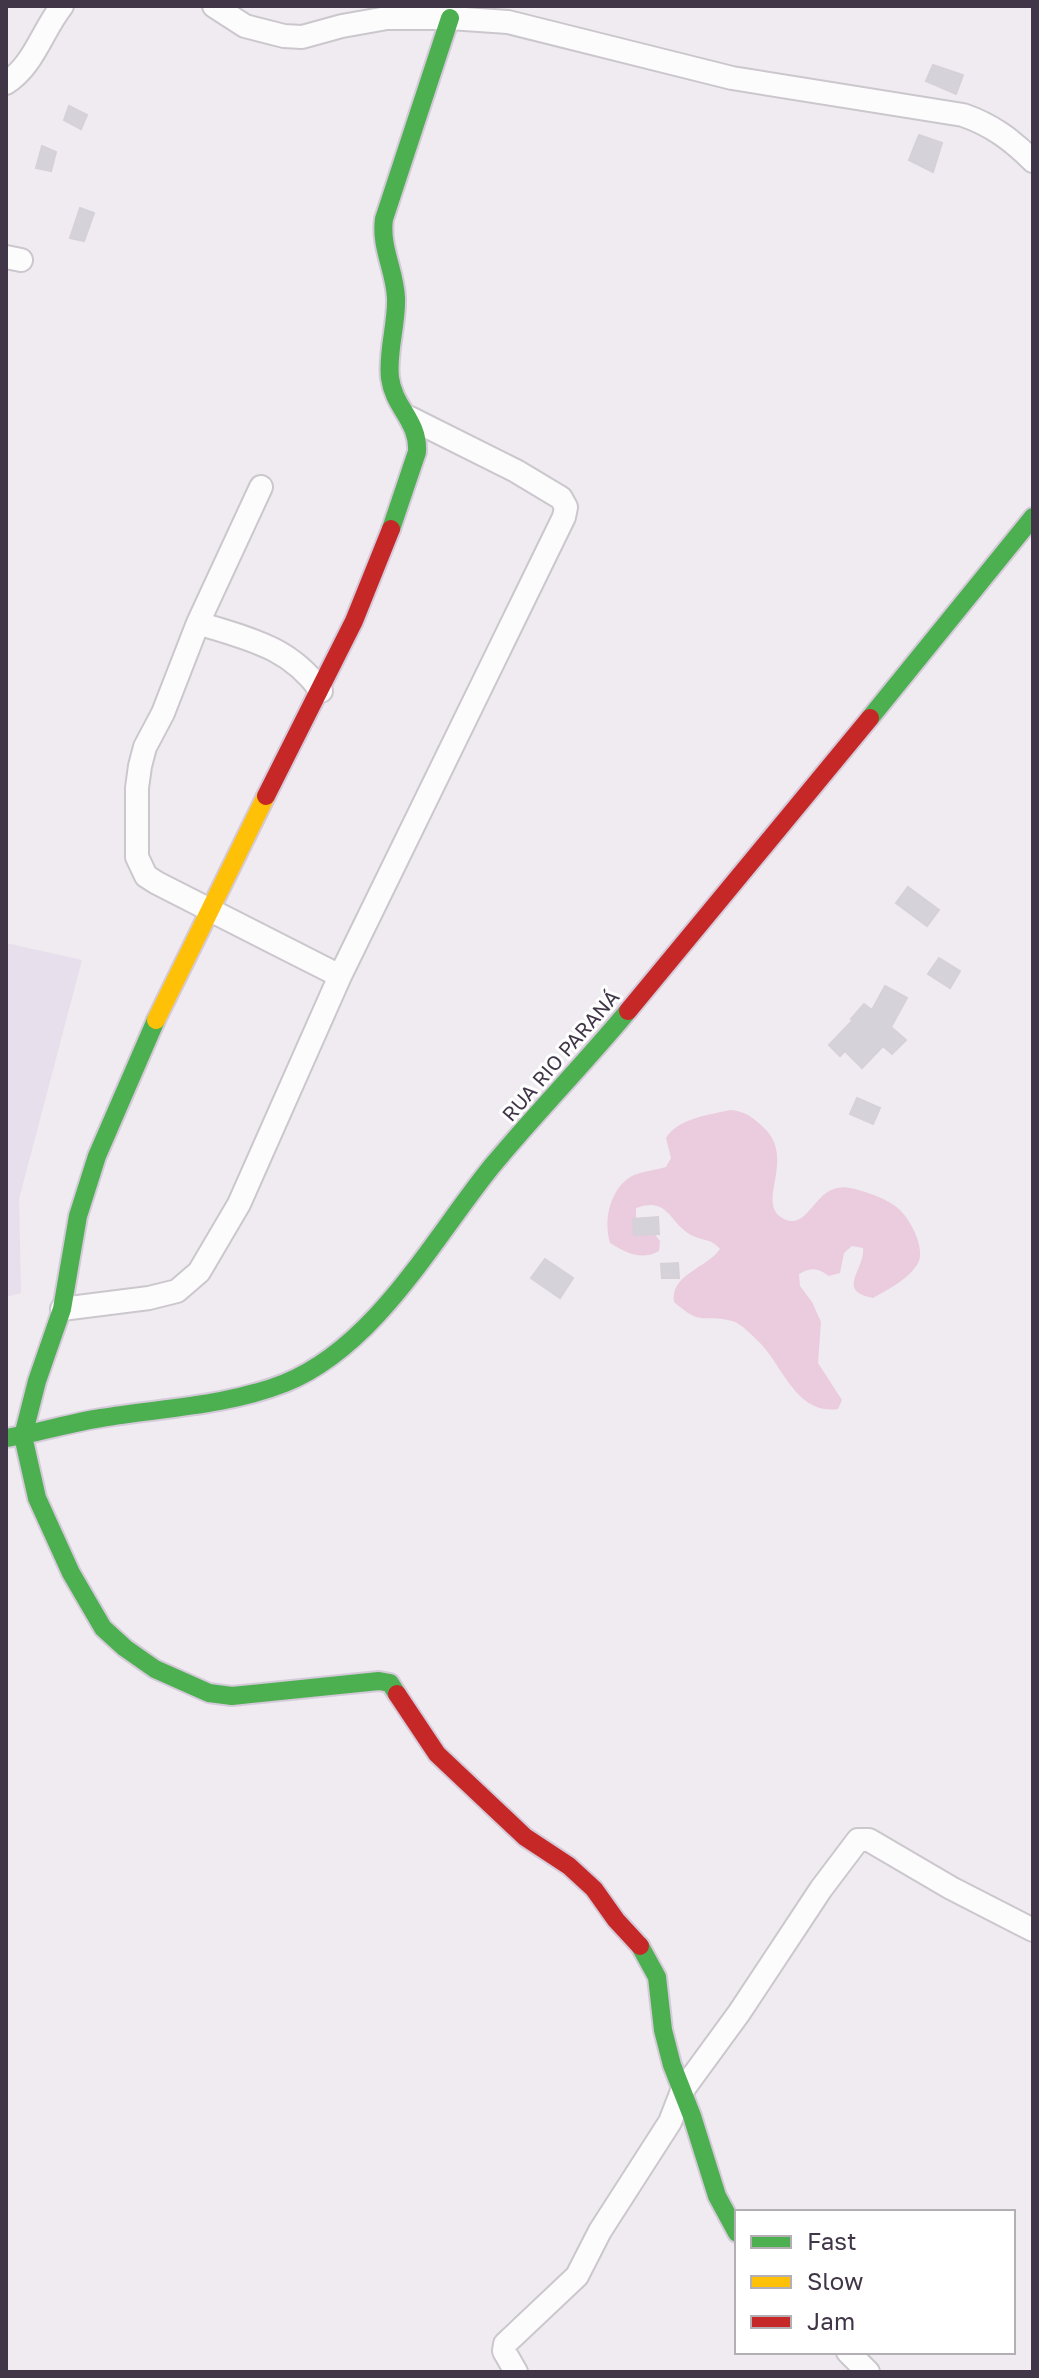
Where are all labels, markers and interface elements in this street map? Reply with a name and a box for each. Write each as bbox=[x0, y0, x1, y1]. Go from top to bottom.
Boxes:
street label: RUA RIO PARANÁ bbox=[496, 984, 624, 1126]
legend bbox=[735, 2210, 1015, 2354]
text: Fast bbox=[807, 2226, 857, 2255]
text: Slow bbox=[807, 2266, 863, 2295]
text: Jam bbox=[807, 2306, 855, 2335]

